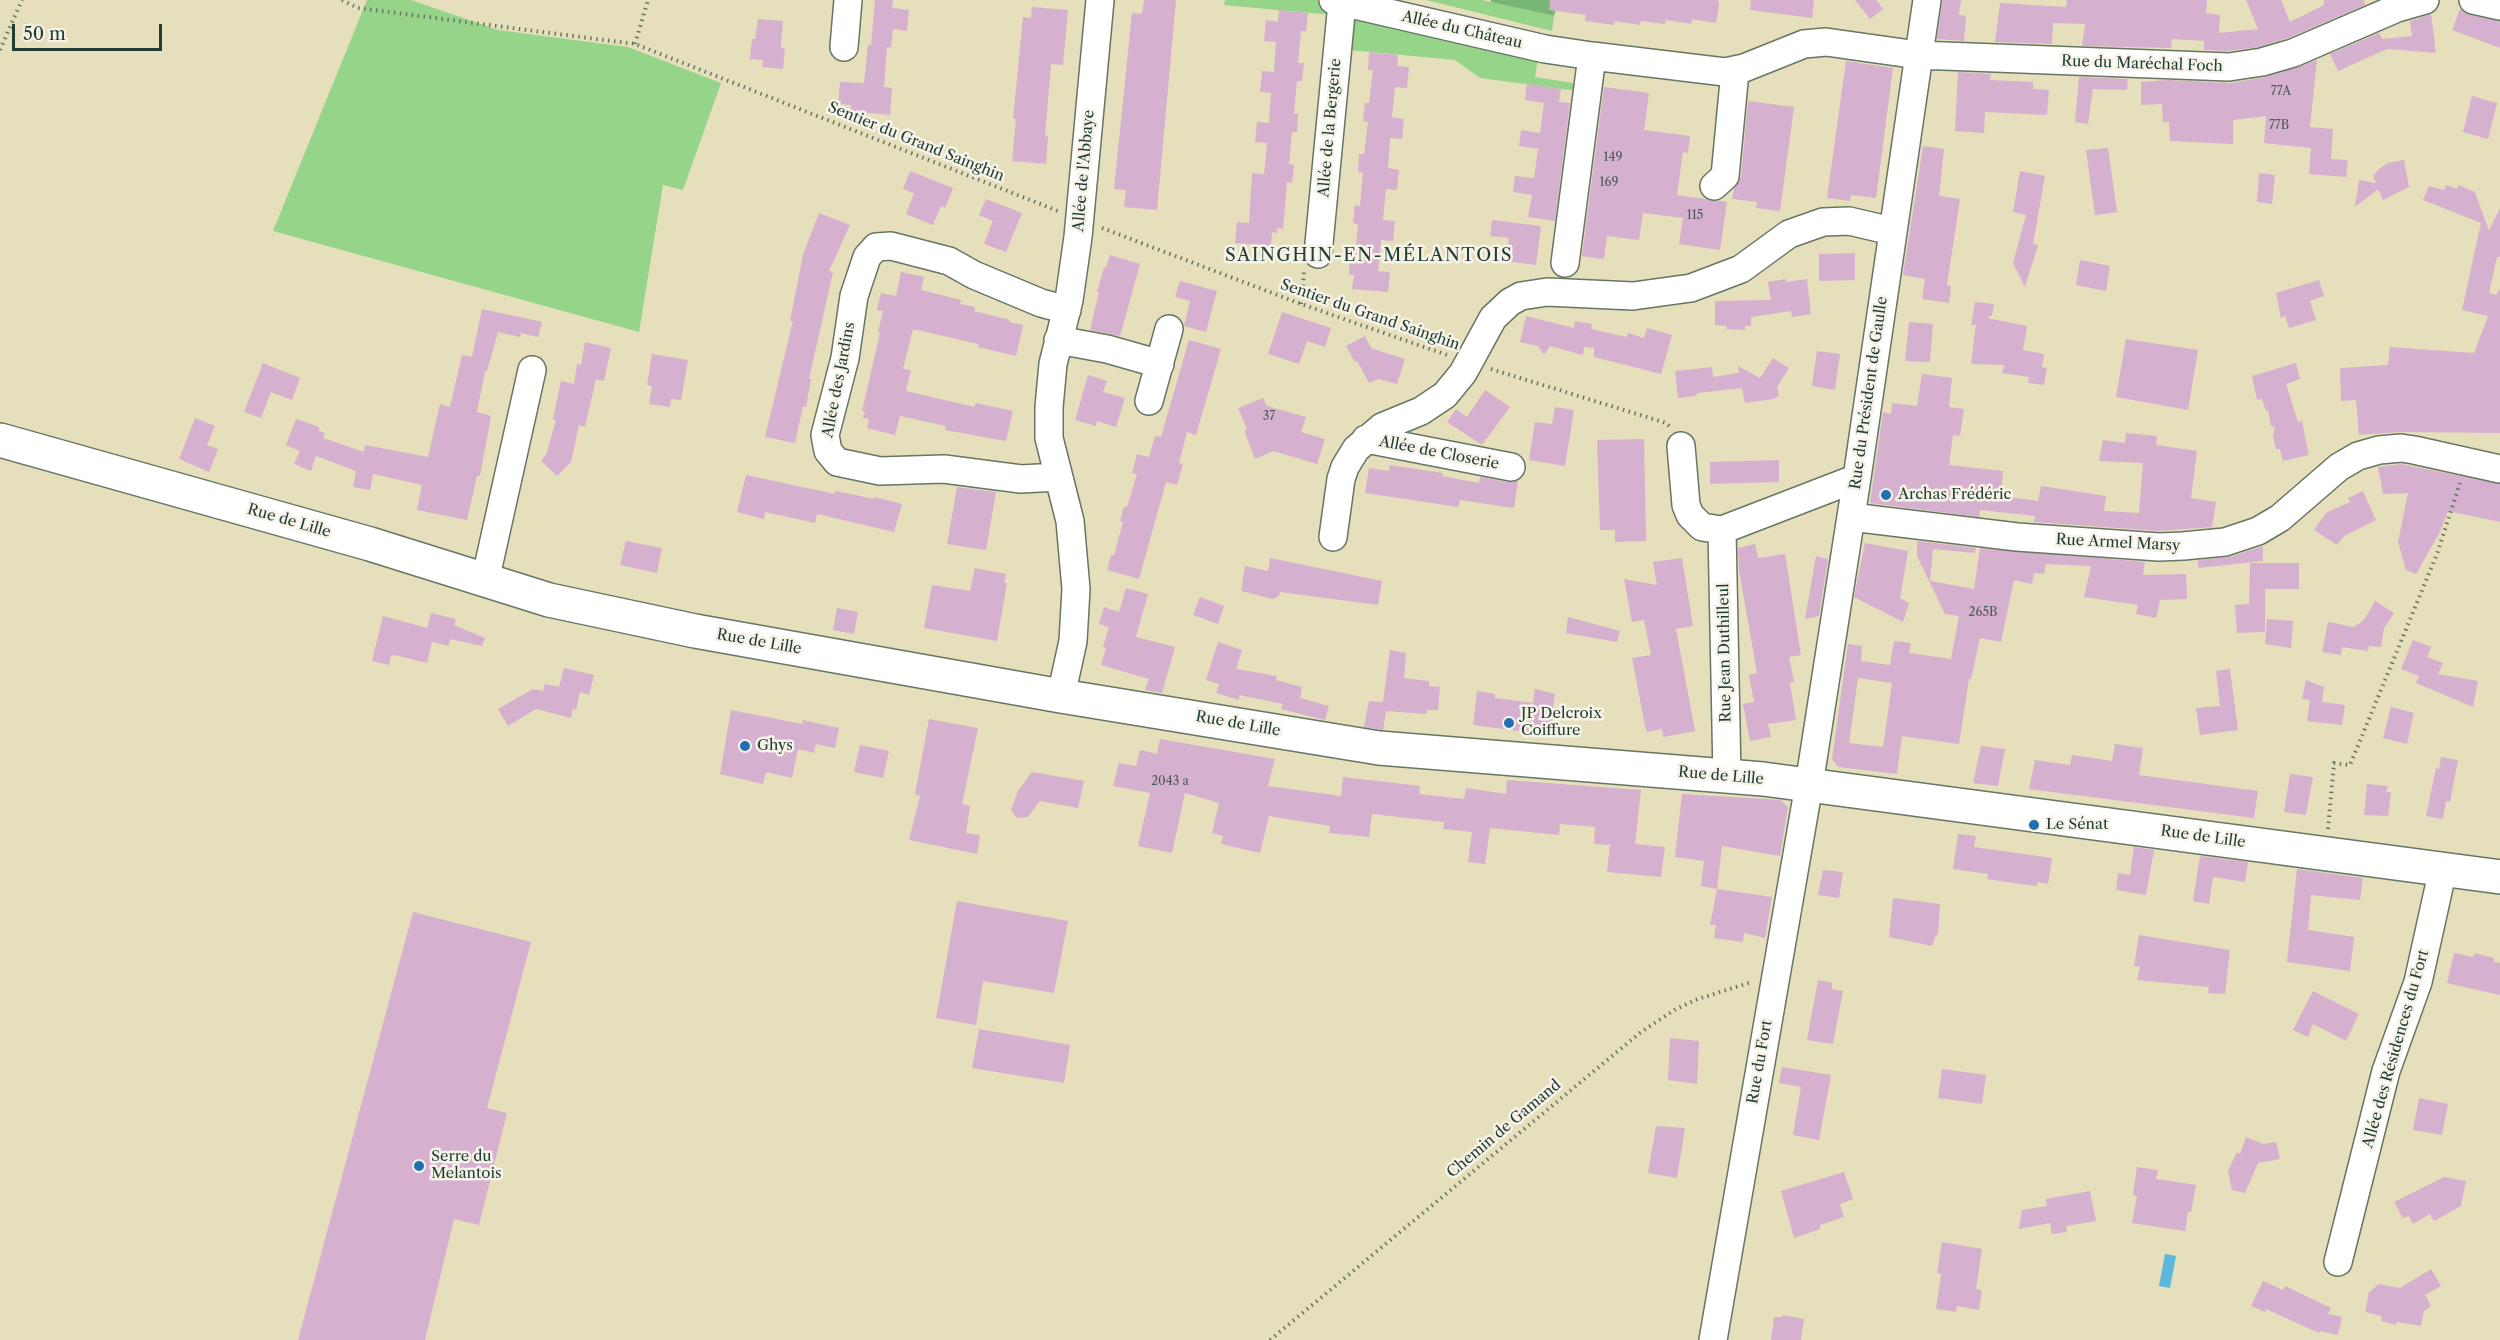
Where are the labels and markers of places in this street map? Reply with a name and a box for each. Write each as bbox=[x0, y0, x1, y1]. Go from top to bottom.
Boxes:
place label: Archas Frédéric bbox=[1898, 486, 2011, 504]
marker: Archas Frédéric bbox=[1879, 488, 1893, 502]
place label: JP Delcroix Coiffure bbox=[1521, 705, 1602, 740]
marker: JP Delcroix Coiffure bbox=[1502, 716, 1516, 730]
place label: Ghys bbox=[757, 737, 793, 755]
marker: Ghys bbox=[738, 739, 752, 753]
place label: Le Sénat bbox=[2046, 816, 2108, 834]
marker: Le Sénat bbox=[2027, 818, 2041, 832]
place label: Serre du Melantois bbox=[431, 1148, 502, 1183]
marker: Serre du Melantois bbox=[412, 1159, 426, 1173]

